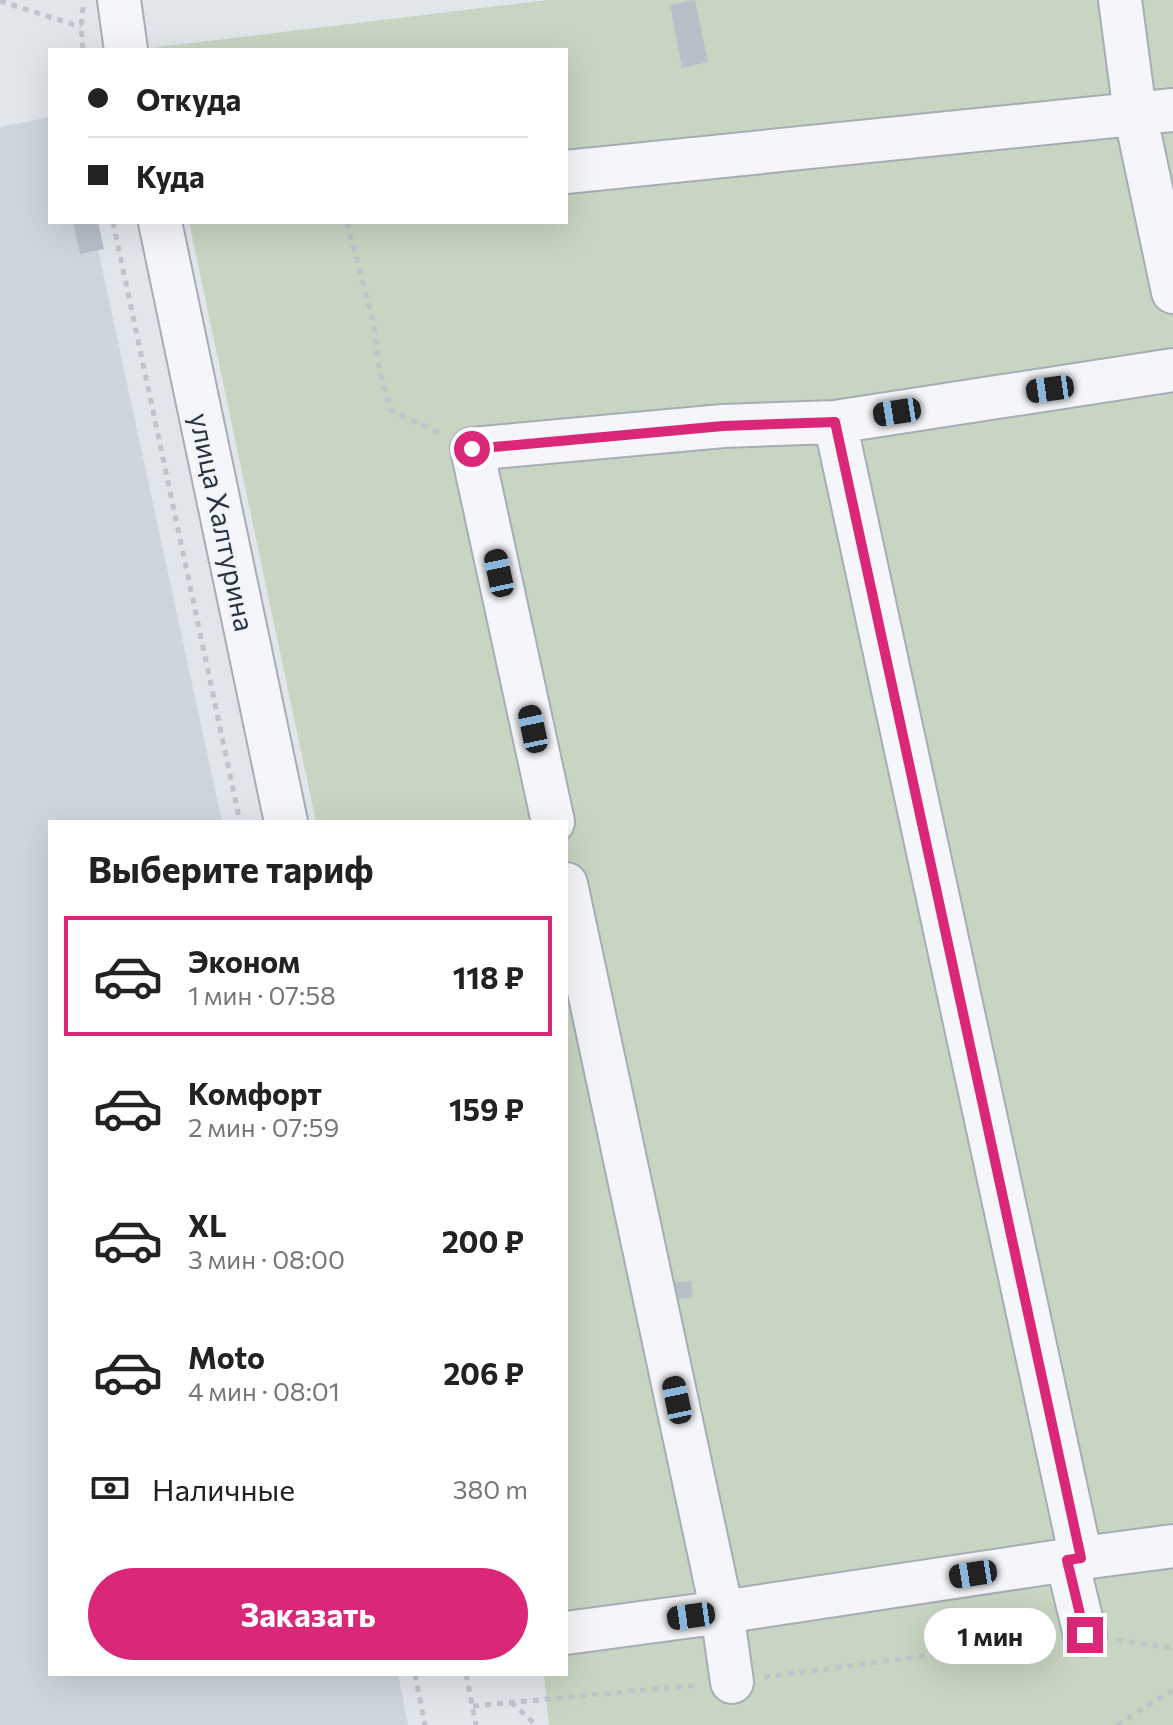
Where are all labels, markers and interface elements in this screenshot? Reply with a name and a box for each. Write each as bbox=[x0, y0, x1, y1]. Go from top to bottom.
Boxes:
text: Откуда bbox=[136, 80, 241, 117]
text: Куда bbox=[136, 157, 205, 194]
car bbox=[1025, 374, 1075, 404]
car bbox=[871, 396, 923, 428]
street label: улица Халтурина bbox=[183, 410, 263, 634]
route start bbox=[454, 431, 490, 467]
car bbox=[482, 547, 516, 599]
car bbox=[516, 703, 550, 755]
text: Выберите тариф bbox=[88, 846, 373, 890]
icon: car bbox=[92, 940, 164, 1012]
text: Эконом bbox=[188, 942, 300, 979]
text: 118 ₽ bbox=[453, 958, 524, 995]
text: 1 мин · 07:58 bbox=[188, 979, 336, 1010]
icon: car bbox=[92, 1072, 164, 1144]
text: Комфорт bbox=[188, 1074, 322, 1111]
text: 159 ₽ bbox=[449, 1090, 524, 1127]
text: 2 мин · 07:59 bbox=[188, 1111, 339, 1142]
icon: car bbox=[92, 1204, 164, 1276]
text: XL bbox=[188, 1206, 227, 1243]
text: 200 ₽ bbox=[442, 1222, 524, 1259]
text: 3 мин · 08:00 bbox=[188, 1243, 345, 1274]
icon: car bbox=[92, 1336, 164, 1408]
text: Moto bbox=[188, 1338, 265, 1375]
text: 206 ₽ bbox=[443, 1354, 524, 1391]
car bbox=[660, 1374, 694, 1426]
text: 4 мин · 08:01 bbox=[188, 1375, 340, 1406]
icon: cash bbox=[88, 1466, 132, 1510]
text: Наличные bbox=[152, 1470, 295, 1507]
text: 380 m bbox=[453, 1473, 528, 1504]
car bbox=[947, 1558, 999, 1590]
button: Заказать bbox=[88, 1568, 528, 1660]
car bbox=[666, 1601, 716, 1631]
callout: 1 мин bbox=[925, 1607, 1057, 1663]
route end bbox=[1067, 1617, 1103, 1653]
text: 1 мин bbox=[957, 1620, 1023, 1651]

